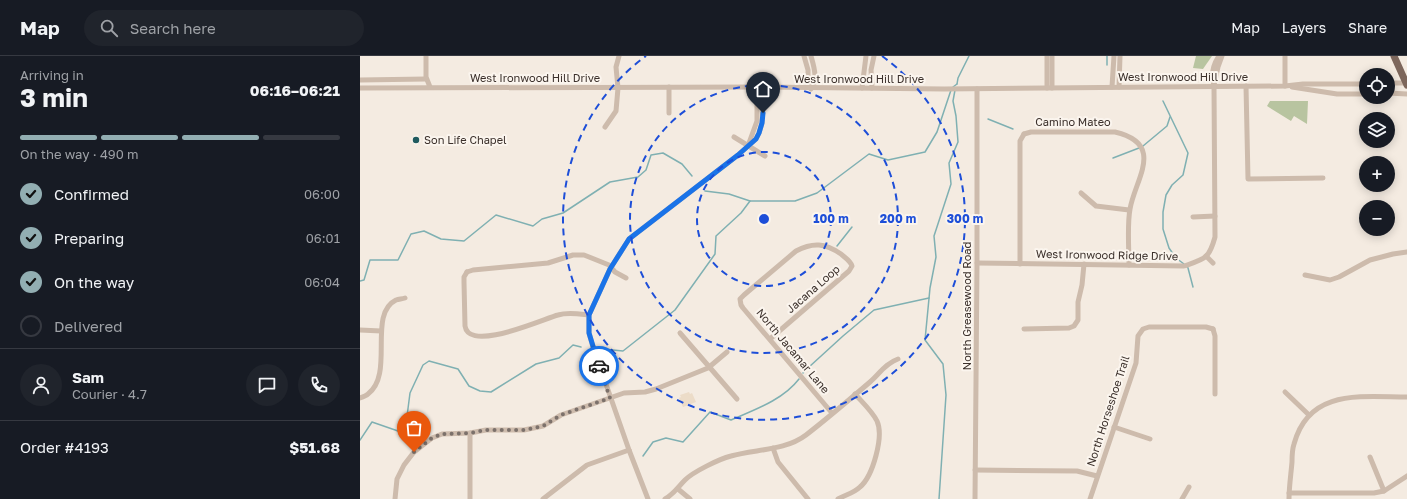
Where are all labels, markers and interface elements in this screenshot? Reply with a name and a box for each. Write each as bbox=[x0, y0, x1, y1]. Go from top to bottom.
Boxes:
search box bbox=[84, 10, 364, 46]
text: Map bbox=[20, 16, 60, 39]
icon: search bbox=[98, 17, 120, 39]
text: Search here bbox=[130, 19, 216, 37]
text: Map bbox=[1231, 19, 1260, 36]
text: Layers bbox=[1282, 19, 1326, 36]
text: Share bbox=[1348, 19, 1387, 36]
text: Arriving in bbox=[20, 67, 84, 83]
map controls bbox=[1359, 68, 1395, 236]
button: locate bbox=[1359, 68, 1395, 104]
street label: West Ironwood Hill Drive bbox=[1118, 70, 1248, 83]
street label: West Ironwood Hill Drive bbox=[470, 71, 600, 84]
pin bbox=[746, 72, 780, 113]
street label: West Ironwood Hill Drive bbox=[794, 72, 924, 85]
icon: home bbox=[752, 78, 774, 100]
text: 06:16–06:21 bbox=[250, 81, 340, 99]
text: 3 min bbox=[20, 82, 88, 113]
button: layers bbox=[1359, 112, 1395, 148]
street label: Camino Mateo bbox=[1035, 115, 1111, 128]
place label: Son Life Chapel bbox=[424, 133, 507, 146]
marker: Son Life Chapel bbox=[411, 135, 421, 145]
text: On the way · 490 m bbox=[20, 146, 139, 162]
button: + bbox=[1359, 156, 1395, 192]
icon: check bbox=[20, 183, 42, 205]
text: Confirmed bbox=[54, 185, 129, 203]
text: 06:00 bbox=[304, 186, 340, 202]
button: − bbox=[1359, 200, 1395, 236]
text: 100 m bbox=[813, 211, 849, 226]
text: 200 m bbox=[880, 211, 916, 226]
text: 300 m bbox=[947, 211, 983, 226]
centre of rings bbox=[757, 212, 771, 226]
icon: check bbox=[20, 227, 42, 249]
text: Preparing bbox=[54, 229, 124, 247]
text: 06:01 bbox=[306, 230, 340, 246]
street label: North Greasewood Road bbox=[960, 242, 973, 370]
street label: West Ironwood Ridge Drive bbox=[1036, 247, 1178, 262]
street label: Jacana Loop bbox=[783, 262, 842, 315]
icon: check bbox=[20, 271, 42, 293]
text: On the way bbox=[54, 273, 134, 291]
text: 06:04 bbox=[304, 274, 340, 290]
street label: North Jacamar Lane bbox=[754, 306, 833, 396]
text: Delivered bbox=[54, 317, 122, 335]
courier bbox=[579, 346, 619, 386]
street label: North Horseshoe Trail bbox=[1083, 353, 1132, 468]
icon: car bbox=[588, 355, 610, 377]
button: person bbox=[20, 364, 62, 406]
button: chat bbox=[246, 364, 288, 406]
button: phone bbox=[298, 364, 340, 406]
text: Sam bbox=[72, 368, 104, 386]
text: Courier · 4.7 bbox=[72, 386, 147, 402]
pin bbox=[397, 411, 431, 452]
icon: bag bbox=[403, 417, 425, 439]
text: Order #4193 bbox=[20, 438, 109, 456]
text: $51.68 bbox=[289, 438, 340, 456]

